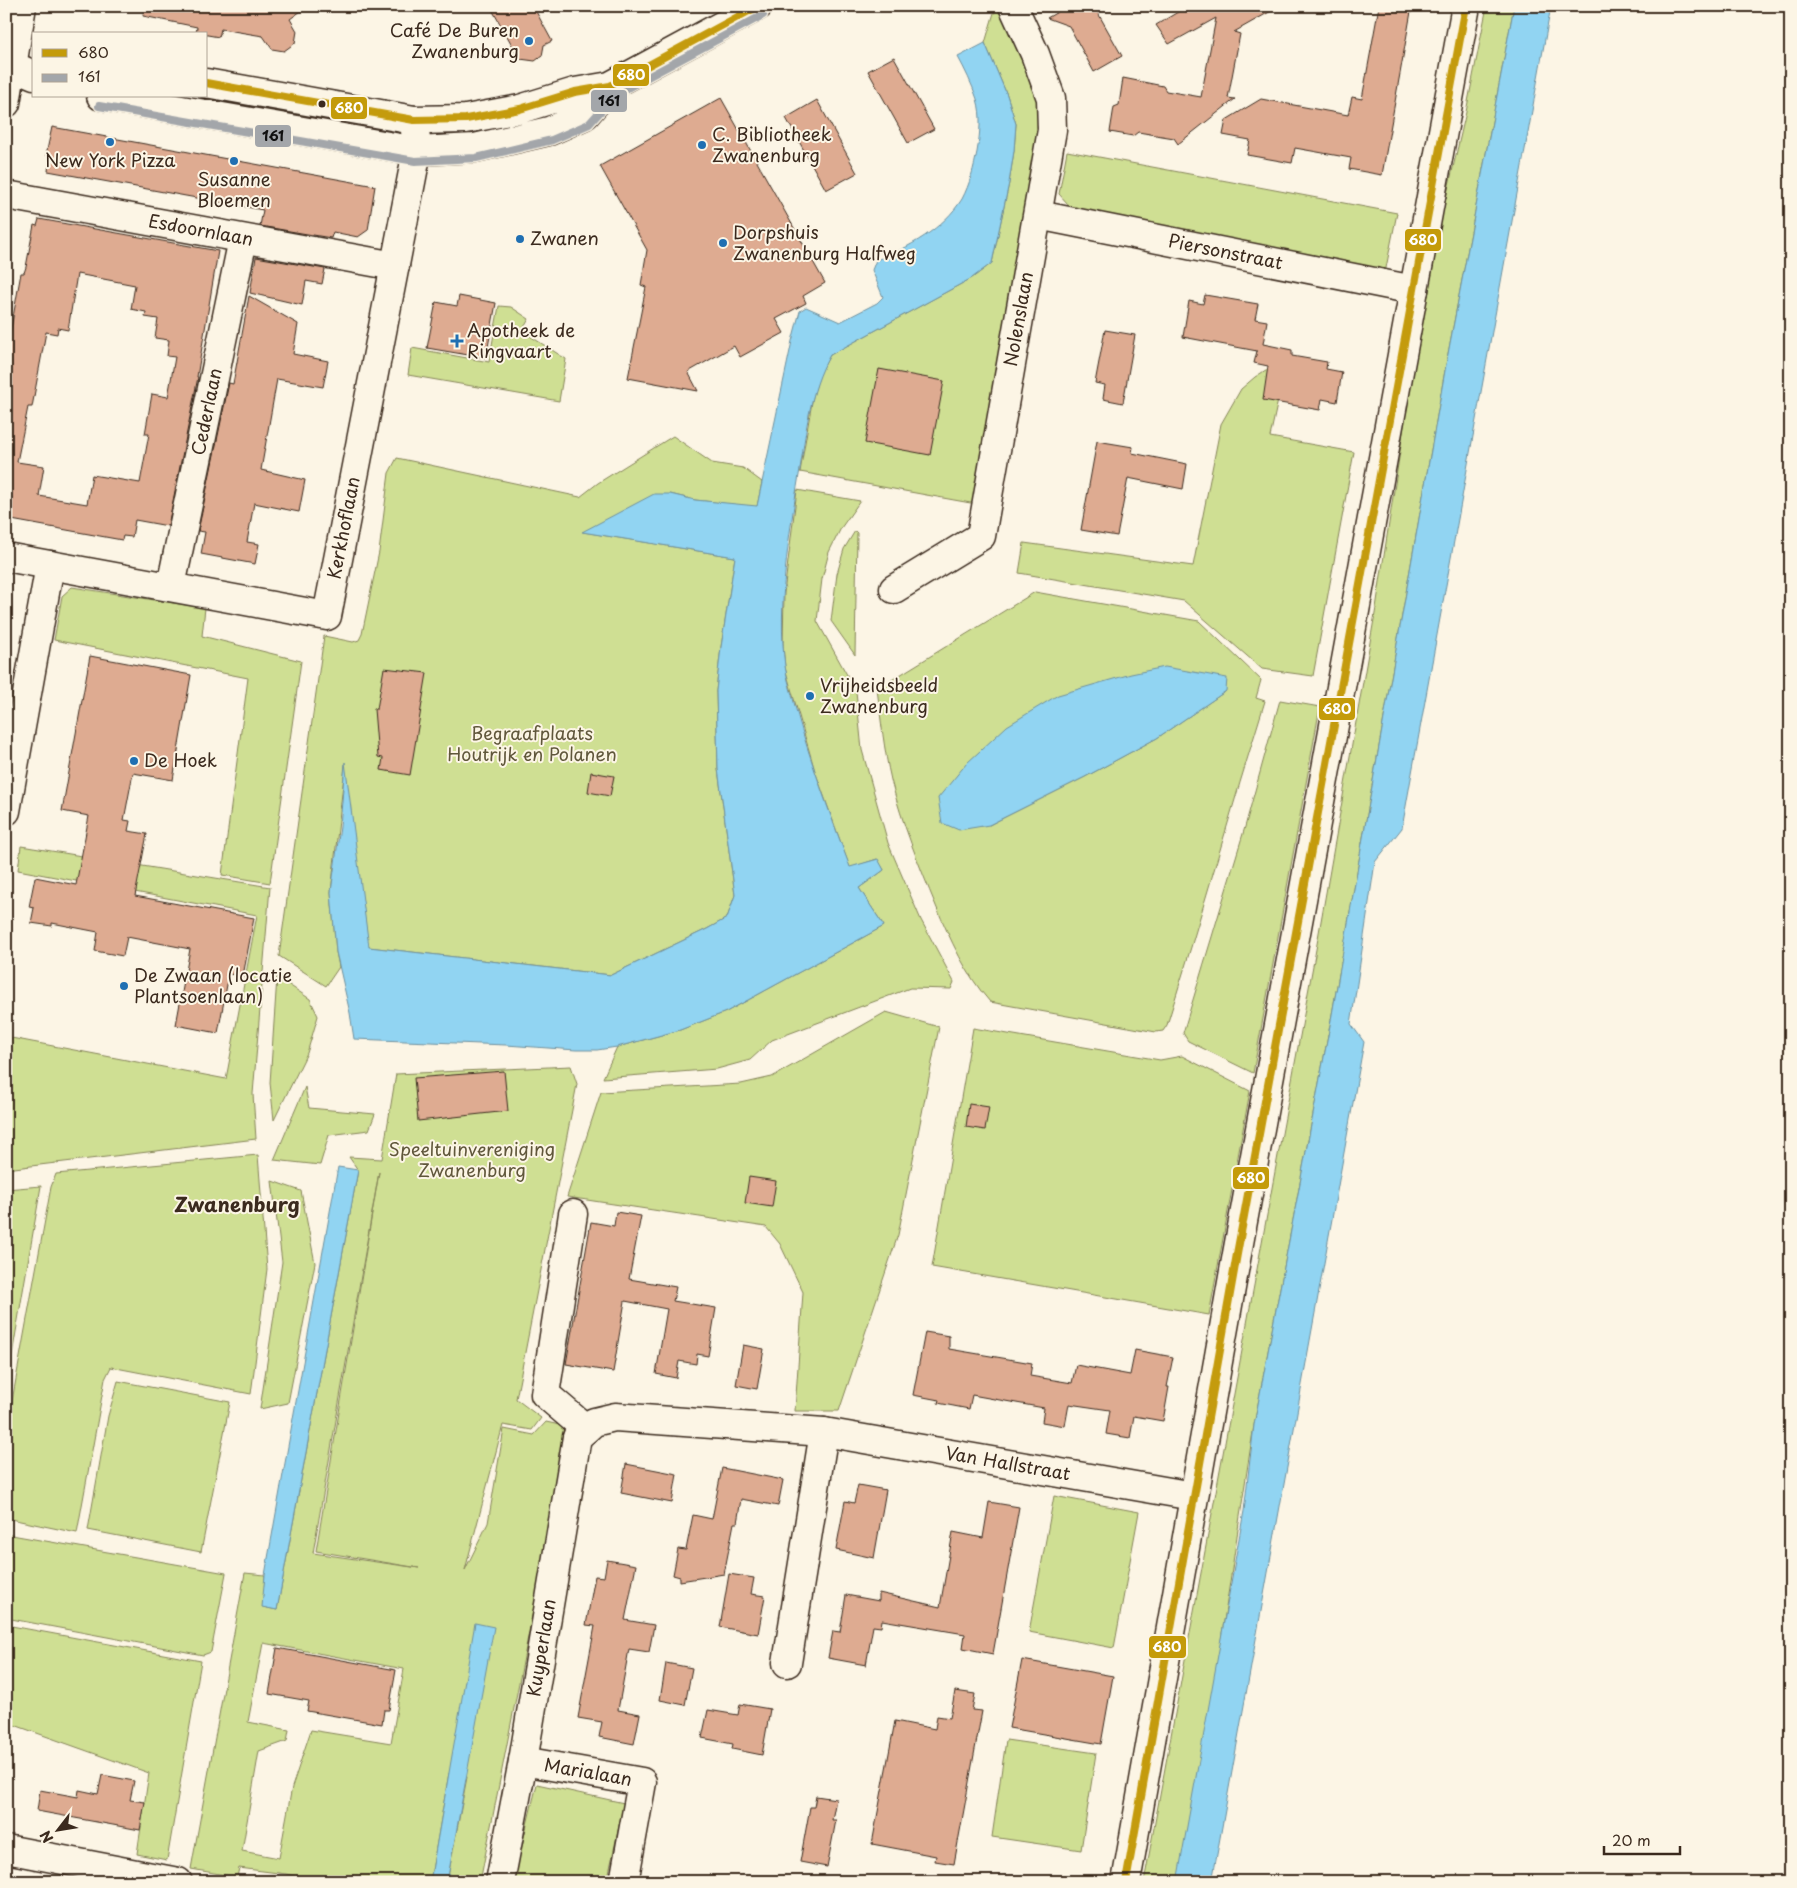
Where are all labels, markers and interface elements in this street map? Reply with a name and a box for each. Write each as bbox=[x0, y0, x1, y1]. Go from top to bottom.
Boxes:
place label: Café De Buren Zwanenburg bbox=[390, 16, 519, 64]
legend bbox=[32, 32, 208, 98]
marker: Café De Buren Zwanenburg bbox=[523, 35, 535, 47]
text: 680 bbox=[78, 40, 109, 63]
line badge: 680 bbox=[612, 63, 650, 87]
text: 161 bbox=[78, 64, 100, 87]
text: 680 bbox=[617, 64, 646, 85]
line badge: 161 bbox=[590, 89, 628, 113]
text: 161 bbox=[598, 90, 620, 111]
line badge: 680 bbox=[330, 96, 368, 120]
text: 680 bbox=[335, 97, 364, 118]
unlabelled marker bbox=[317, 99, 327, 109]
place label: C. Bibliotheek Zwanenburg bbox=[712, 120, 832, 168]
line badge: 161 bbox=[254, 124, 292, 148]
text: 161 bbox=[262, 125, 284, 146]
marker: New York Pizza bbox=[104, 136, 116, 148]
marker: C. Bibliotheek Zwanenburg bbox=[696, 139, 708, 151]
place label: New York Pizza bbox=[45, 146, 176, 173]
marker: Susanne Bloemen bbox=[228, 155, 240, 167]
place label: Susanne Bloemen bbox=[197, 165, 271, 213]
street label: Esdoornlaan bbox=[146, 206, 256, 252]
place label: Dorpshuis Zwanenburg Halfweg bbox=[733, 218, 916, 266]
place label: Zwanen bbox=[530, 224, 599, 251]
street label: Piersonstraat bbox=[1166, 226, 1285, 276]
line badge: 680 bbox=[1404, 228, 1442, 252]
text: 680 bbox=[1409, 229, 1438, 250]
marker: Zwanen bbox=[514, 233, 526, 245]
marker: Dorpshuis Zwanenburg Halfweg bbox=[717, 237, 729, 249]
street label: Nolenslaan bbox=[996, 270, 1039, 368]
place label: Apotheek de Ringvaart bbox=[467, 316, 575, 364]
marker: Apotheek de Ringvaart bbox=[451, 335, 463, 347]
street label: Cederlaan bbox=[183, 365, 228, 457]
street label: Kerkhoflaan bbox=[319, 474, 366, 581]
place label: Vrijheidsbeeld Zwanenburg bbox=[820, 671, 938, 719]
marker: Vrijheidsbeeld Zwanenburg bbox=[804, 690, 816, 702]
line badge: 680 bbox=[1318, 697, 1356, 721]
text: 680 bbox=[1323, 698, 1352, 719]
park label: Begraafplaats Houtrijk en Polanen bbox=[447, 719, 617, 767]
place label: De Hoek bbox=[144, 746, 217, 773]
marker: De Hoek bbox=[128, 755, 140, 767]
place label: De Zwaan (locatie Plantsoenlaan) bbox=[134, 961, 292, 1009]
marker: De Zwaan (locatie Plantsoenlaan) bbox=[118, 980, 130, 992]
park label: Speeltuinvereniging Zwanenburg bbox=[389, 1135, 555, 1183]
line badge: 680 bbox=[1232, 1166, 1270, 1190]
text: 680 bbox=[1237, 1167, 1266, 1188]
district label: Zwanenburg bbox=[174, 1189, 300, 1219]
street label: Van Hallstraat bbox=[944, 1438, 1073, 1487]
street label: Kuyperlaan bbox=[519, 1597, 562, 1698]
line badge: 680 bbox=[1148, 1635, 1187, 1659]
text: 680 bbox=[1153, 1636, 1182, 1657]
street label: Marialaan bbox=[542, 1750, 634, 1792]
north arrow bbox=[32, 1806, 82, 1856]
scale bar bbox=[1604, 1823, 1681, 1855]
text: N bbox=[35, 1827, 58, 1847]
text: 20 m bbox=[1612, 1828, 1651, 1851]

